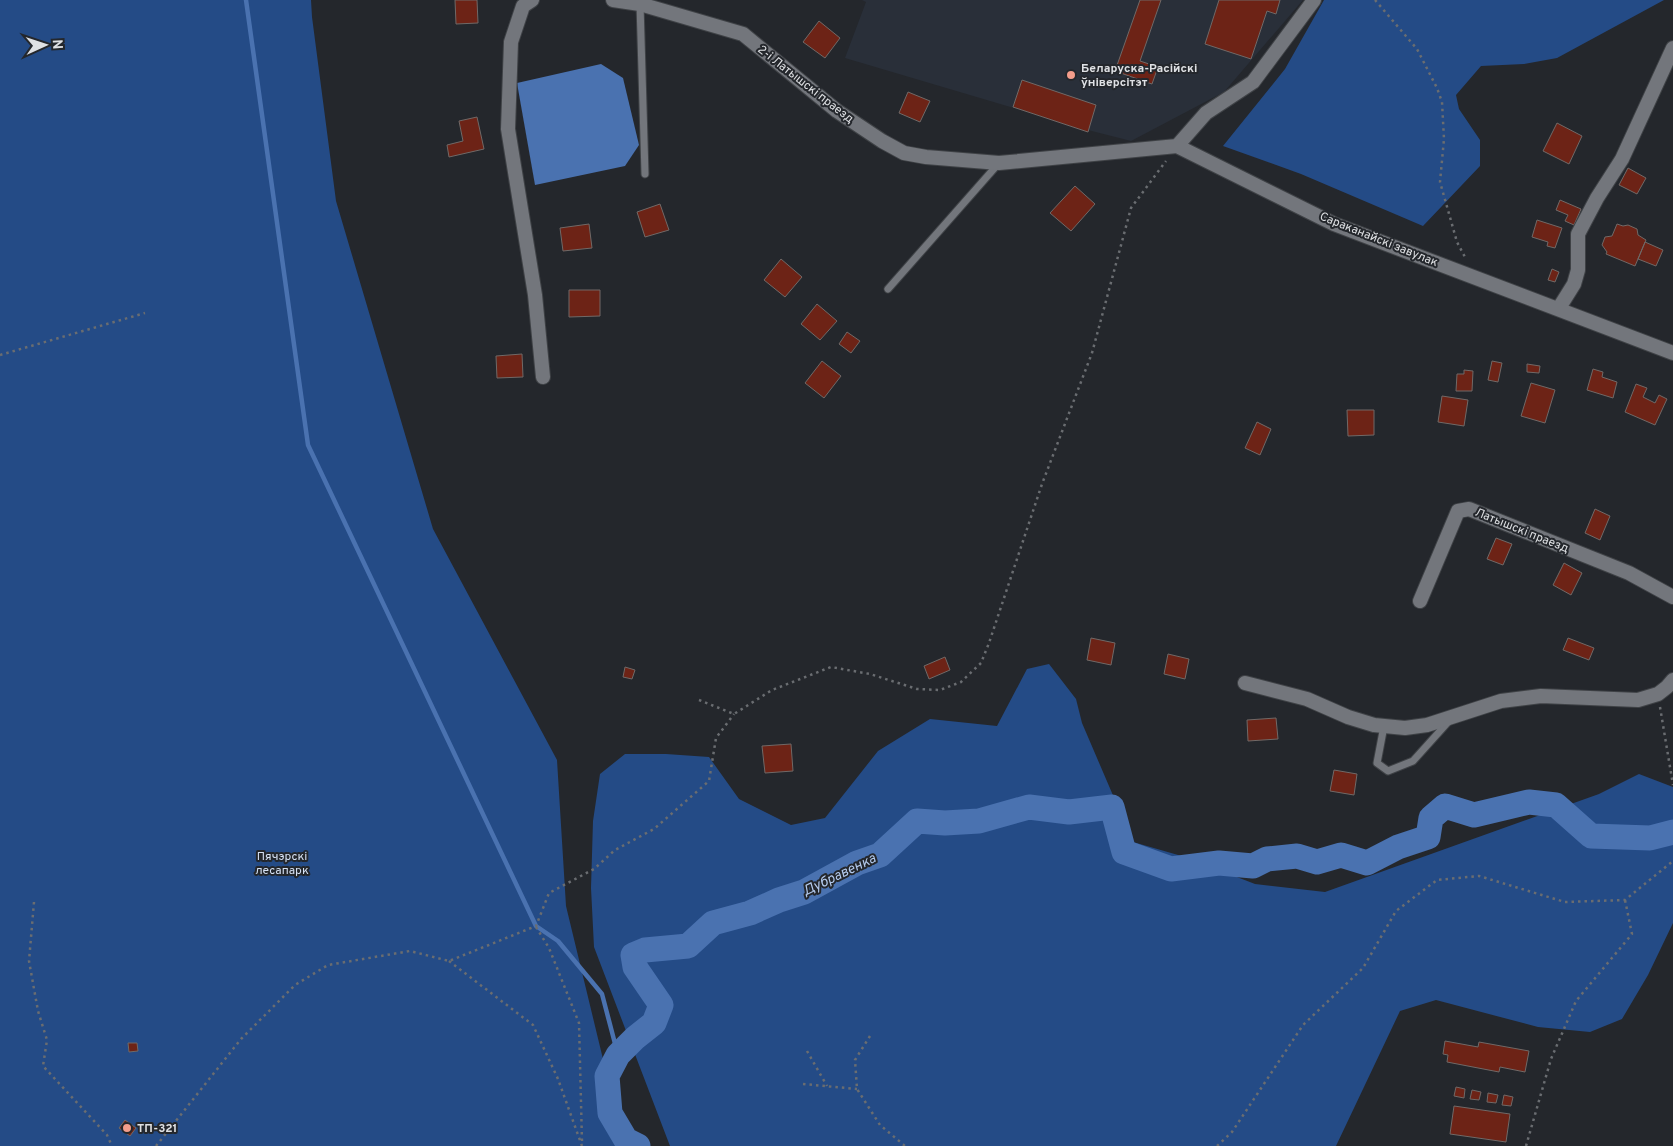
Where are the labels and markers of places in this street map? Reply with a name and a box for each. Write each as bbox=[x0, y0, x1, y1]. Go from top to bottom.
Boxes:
place label: Беларуска-Расійскі ўніверсітэт bbox=[1081, 61, 1197, 91]
marker: Беларуска-Расійскі ўніверсітэт bbox=[1065, 69, 1077, 81]
place label: ТП-321 bbox=[137, 1121, 177, 1137]
marker: ТП-321 bbox=[121, 1122, 133, 1134]

